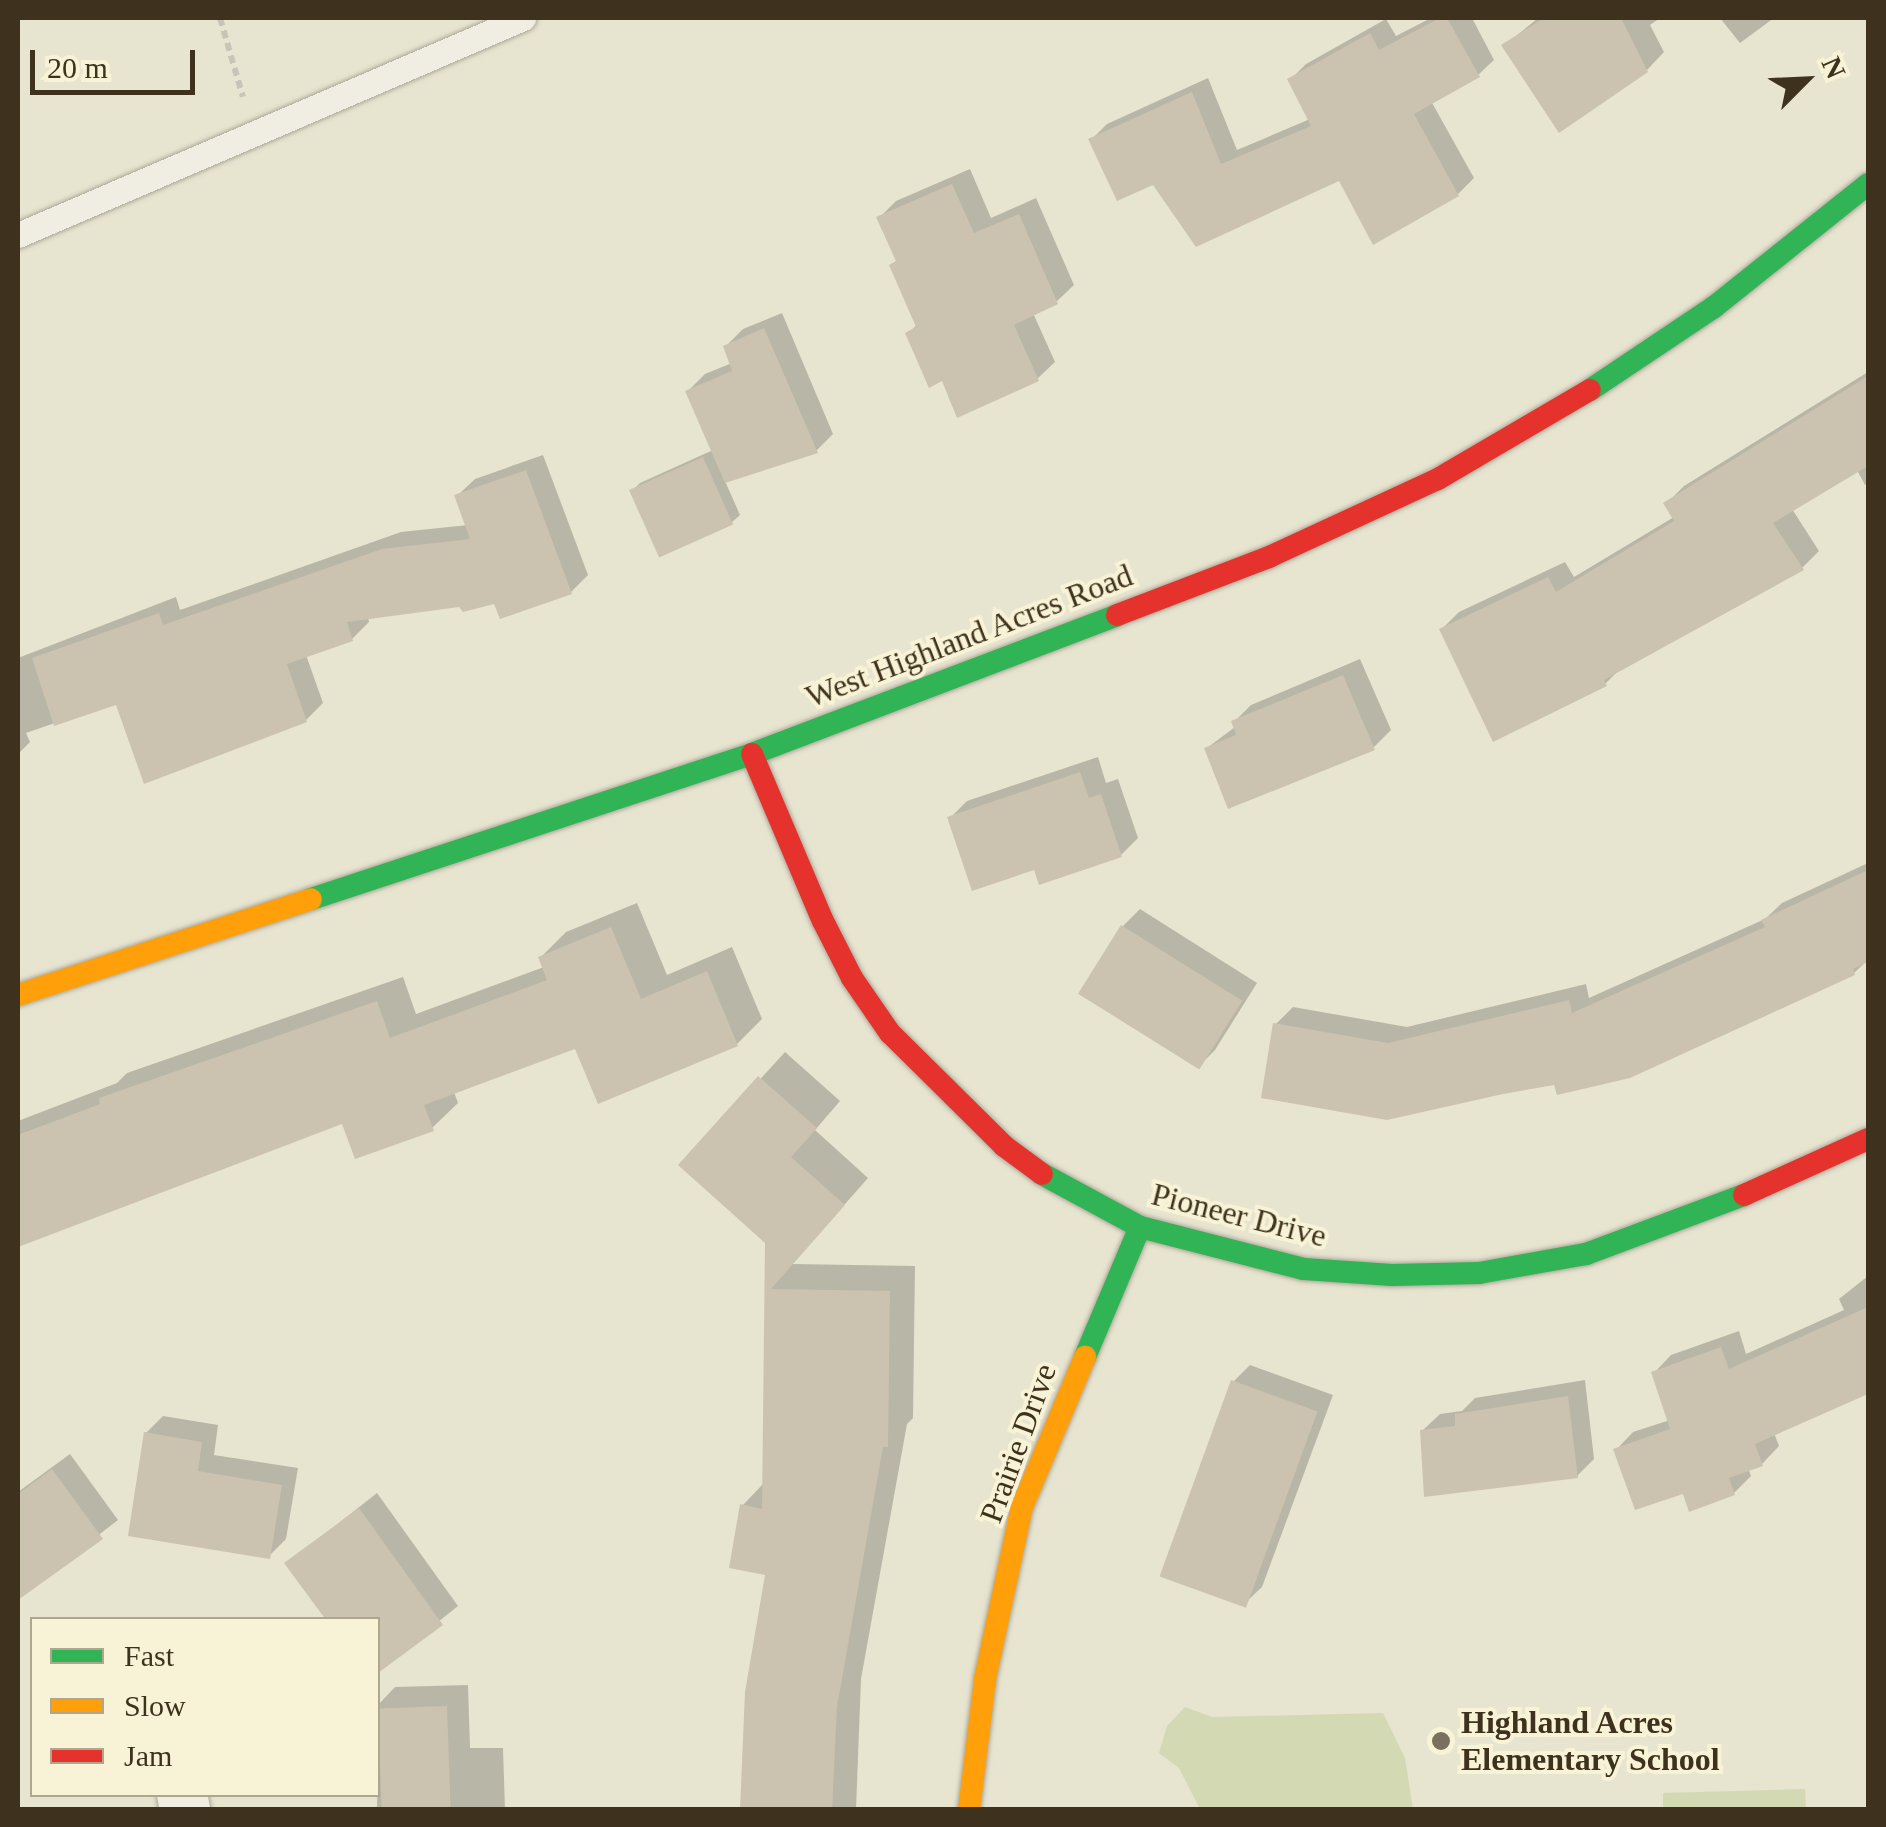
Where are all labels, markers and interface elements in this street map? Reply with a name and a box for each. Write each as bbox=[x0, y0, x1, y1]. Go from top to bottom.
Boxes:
scale bar bbox=[35, 30, 200, 92]
north arrow bbox=[1756, 30, 1856, 130]
text: 20 m bbox=[47, 51, 108, 84]
text: N bbox=[1816, 52, 1852, 83]
street label: West Highland Acres Road bbox=[799, 556, 1139, 716]
street label: Pioneer Drive bbox=[1148, 1175, 1330, 1255]
street label: Prairie Drive bbox=[972, 1358, 1064, 1528]
legend bbox=[30, 1617, 380, 1797]
text: Fast bbox=[124, 1639, 174, 1672]
text: Slow bbox=[124, 1689, 186, 1722]
place label: Highland Acres Elementary School bbox=[1461, 1704, 1720, 1779]
marker: Highland Acres Elementary School bbox=[1430, 1730, 1452, 1752]
text: Jam bbox=[124, 1739, 172, 1772]

